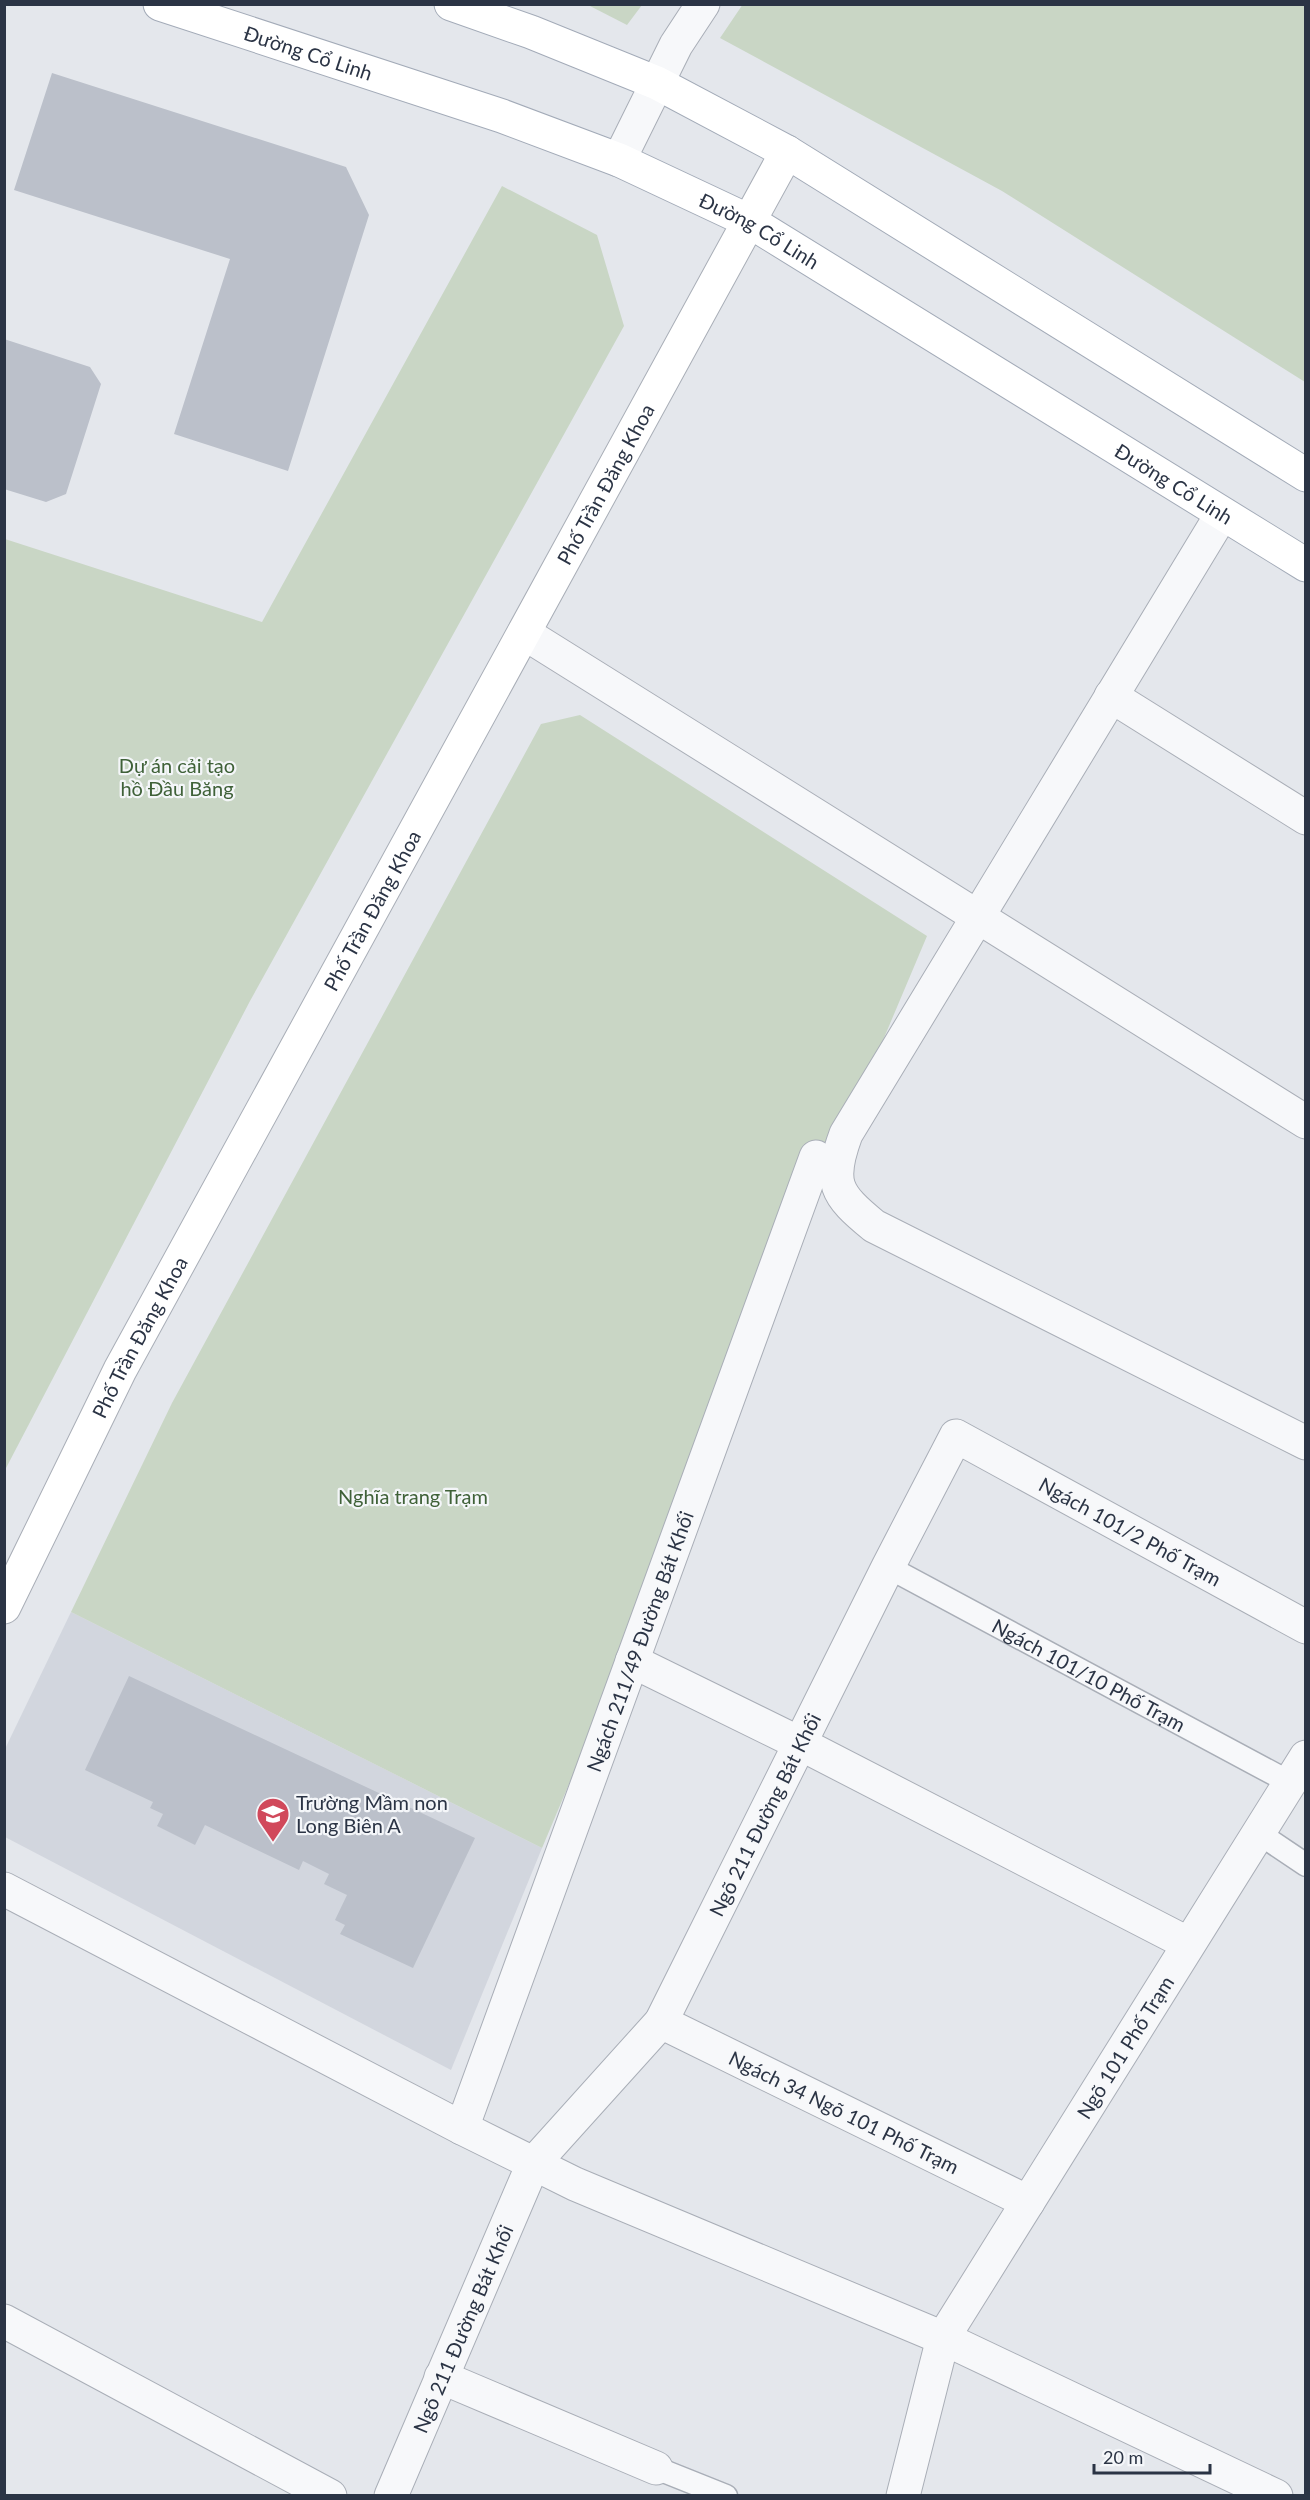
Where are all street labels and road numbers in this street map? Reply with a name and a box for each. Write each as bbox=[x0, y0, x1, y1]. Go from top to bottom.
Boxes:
street label: Đường Cổ Linh bbox=[241, 20, 376, 85]
street label: Đường Cổ Linh bbox=[696, 187, 824, 273]
street label: Phố Trần Đăng Khoa bbox=[552, 400, 659, 568]
street label: Đường Cổ Linh bbox=[1111, 438, 1237, 529]
street label: Phố Trần Đăng Khoa bbox=[318, 826, 425, 995]
street label: Phố Trần Đăng Khoa bbox=[87, 1252, 192, 1422]
street label: Ngách 101/2 Phố Trạm bbox=[1035, 1472, 1226, 1591]
street label: Ngách 211/49 Đường Bát Khối bbox=[581, 1508, 698, 1775]
street label: Ngách 101/10 Phố Trạm bbox=[988, 1613, 1190, 1736]
street label: Ngõ 211 Đường Bát Khối bbox=[704, 1709, 825, 1920]
street label: Ngõ 101 Phố Trạm bbox=[1071, 1971, 1178, 2123]
street label: Ngách 34 Ngõ 101 Phố Trạm bbox=[725, 2045, 963, 2178]
street label: Ngõ 211 Đường Bát Khối bbox=[408, 2221, 518, 2436]

